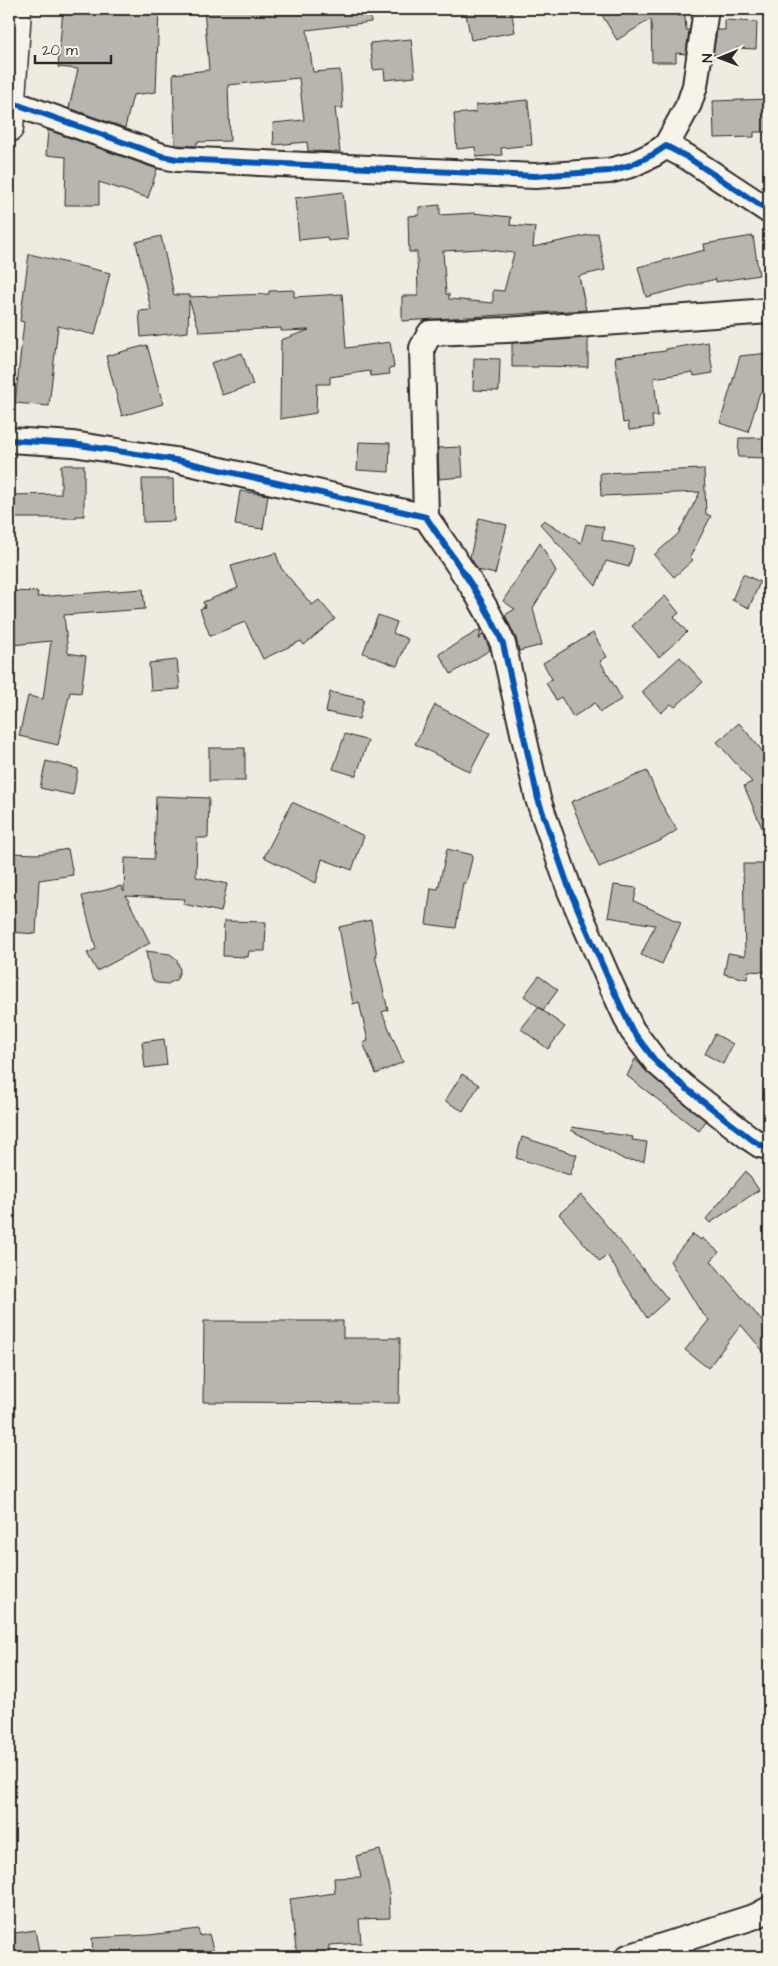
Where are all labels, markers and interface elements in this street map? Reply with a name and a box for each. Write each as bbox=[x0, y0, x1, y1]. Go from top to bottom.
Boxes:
scale bar bbox=[35, 32, 111, 64]
north arrow bbox=[696, 32, 746, 82]
text: 20 m bbox=[42, 40, 78, 61]
text: N bbox=[698, 53, 718, 63]

